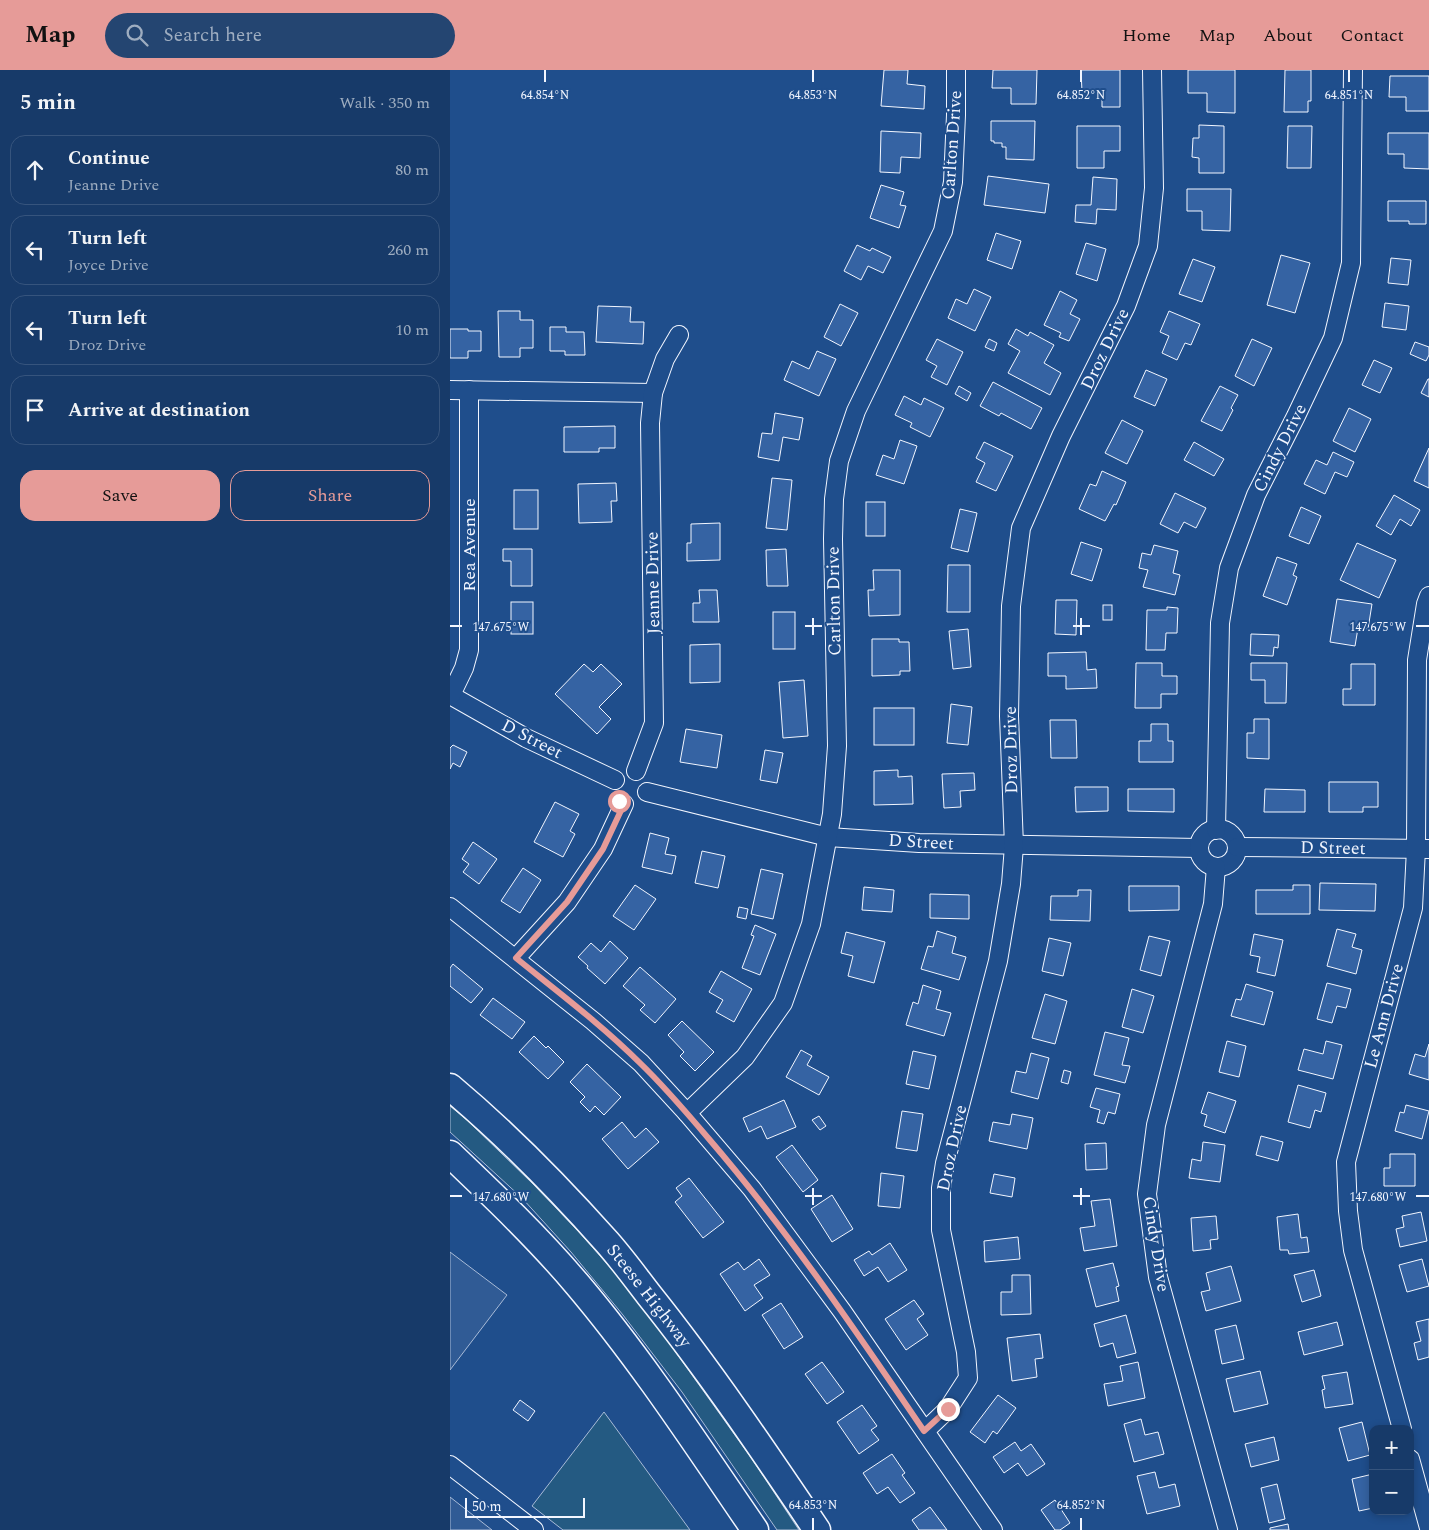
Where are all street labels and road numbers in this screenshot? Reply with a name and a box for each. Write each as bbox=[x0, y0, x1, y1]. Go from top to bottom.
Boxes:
street label: Carlton Drive bbox=[935, 89, 969, 201]
street label: Droz Drive bbox=[1074, 304, 1136, 394]
street label: Cindy Drive bbox=[1246, 399, 1314, 497]
street label: Rea Avenue bbox=[456, 498, 483, 592]
street label: Jeanne Drive bbox=[639, 532, 667, 634]
street label: Carlton Drive bbox=[820, 546, 848, 656]
street label: Droz Drive bbox=[997, 706, 1025, 794]
street label: D Street bbox=[497, 712, 567, 766]
street label: D Street bbox=[887, 827, 955, 857]
street label: D Street bbox=[1300, 834, 1366, 862]
street label: Le Ann Drive bbox=[1357, 961, 1411, 1071]
street label: Droz Drive bbox=[930, 1102, 974, 1194]
street label: Cindy Drive bbox=[1135, 1194, 1177, 1294]
street label: Steese Highway bbox=[600, 1237, 699, 1354]

